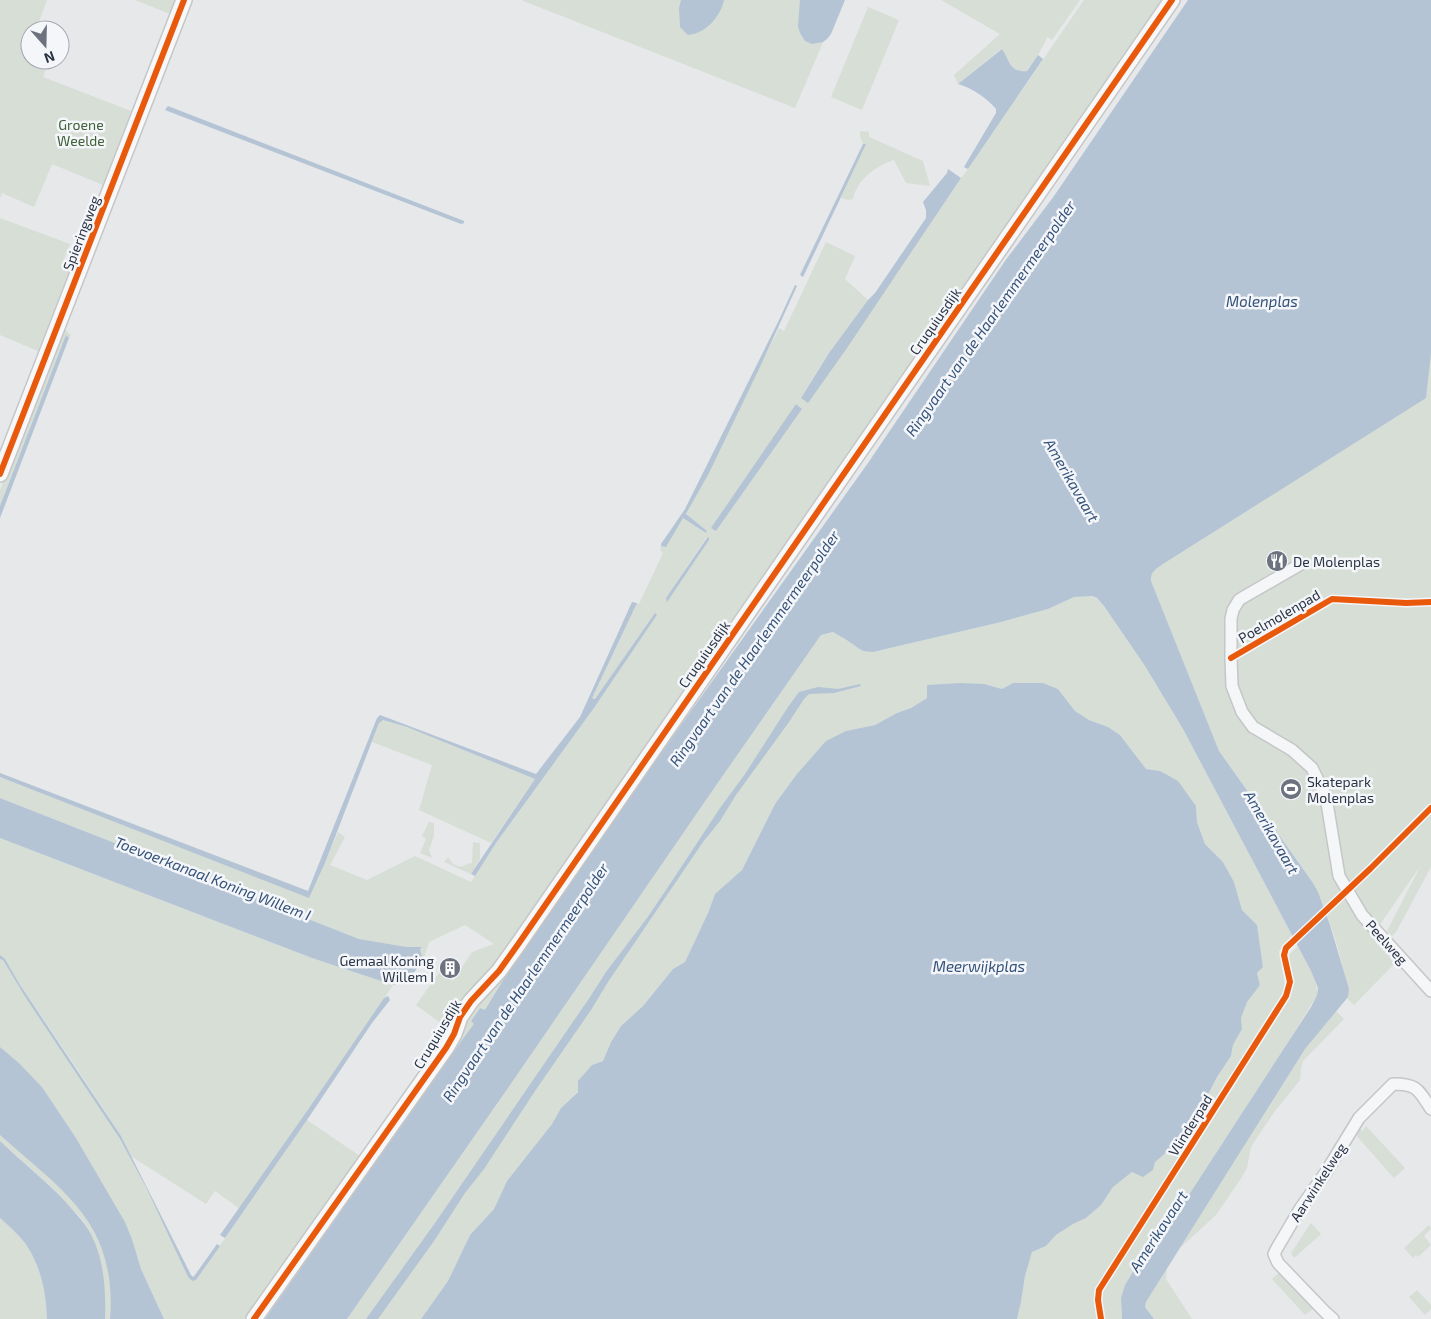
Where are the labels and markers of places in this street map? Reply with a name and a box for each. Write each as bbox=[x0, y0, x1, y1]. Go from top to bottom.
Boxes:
restaurant icon: De Molenplas bbox=[1265, 549, 1289, 573]
place label: De Molenplas bbox=[1293, 553, 1380, 570]
place label: Skatepark Molenplas bbox=[1307, 773, 1374, 806]
sports icon: Skatepark Molenplas bbox=[1279, 777, 1303, 801]
place label: Gemaal Koning Willem I bbox=[340, 952, 434, 985]
building icon: Gemaal Koning Willem I bbox=[438, 956, 462, 980]

